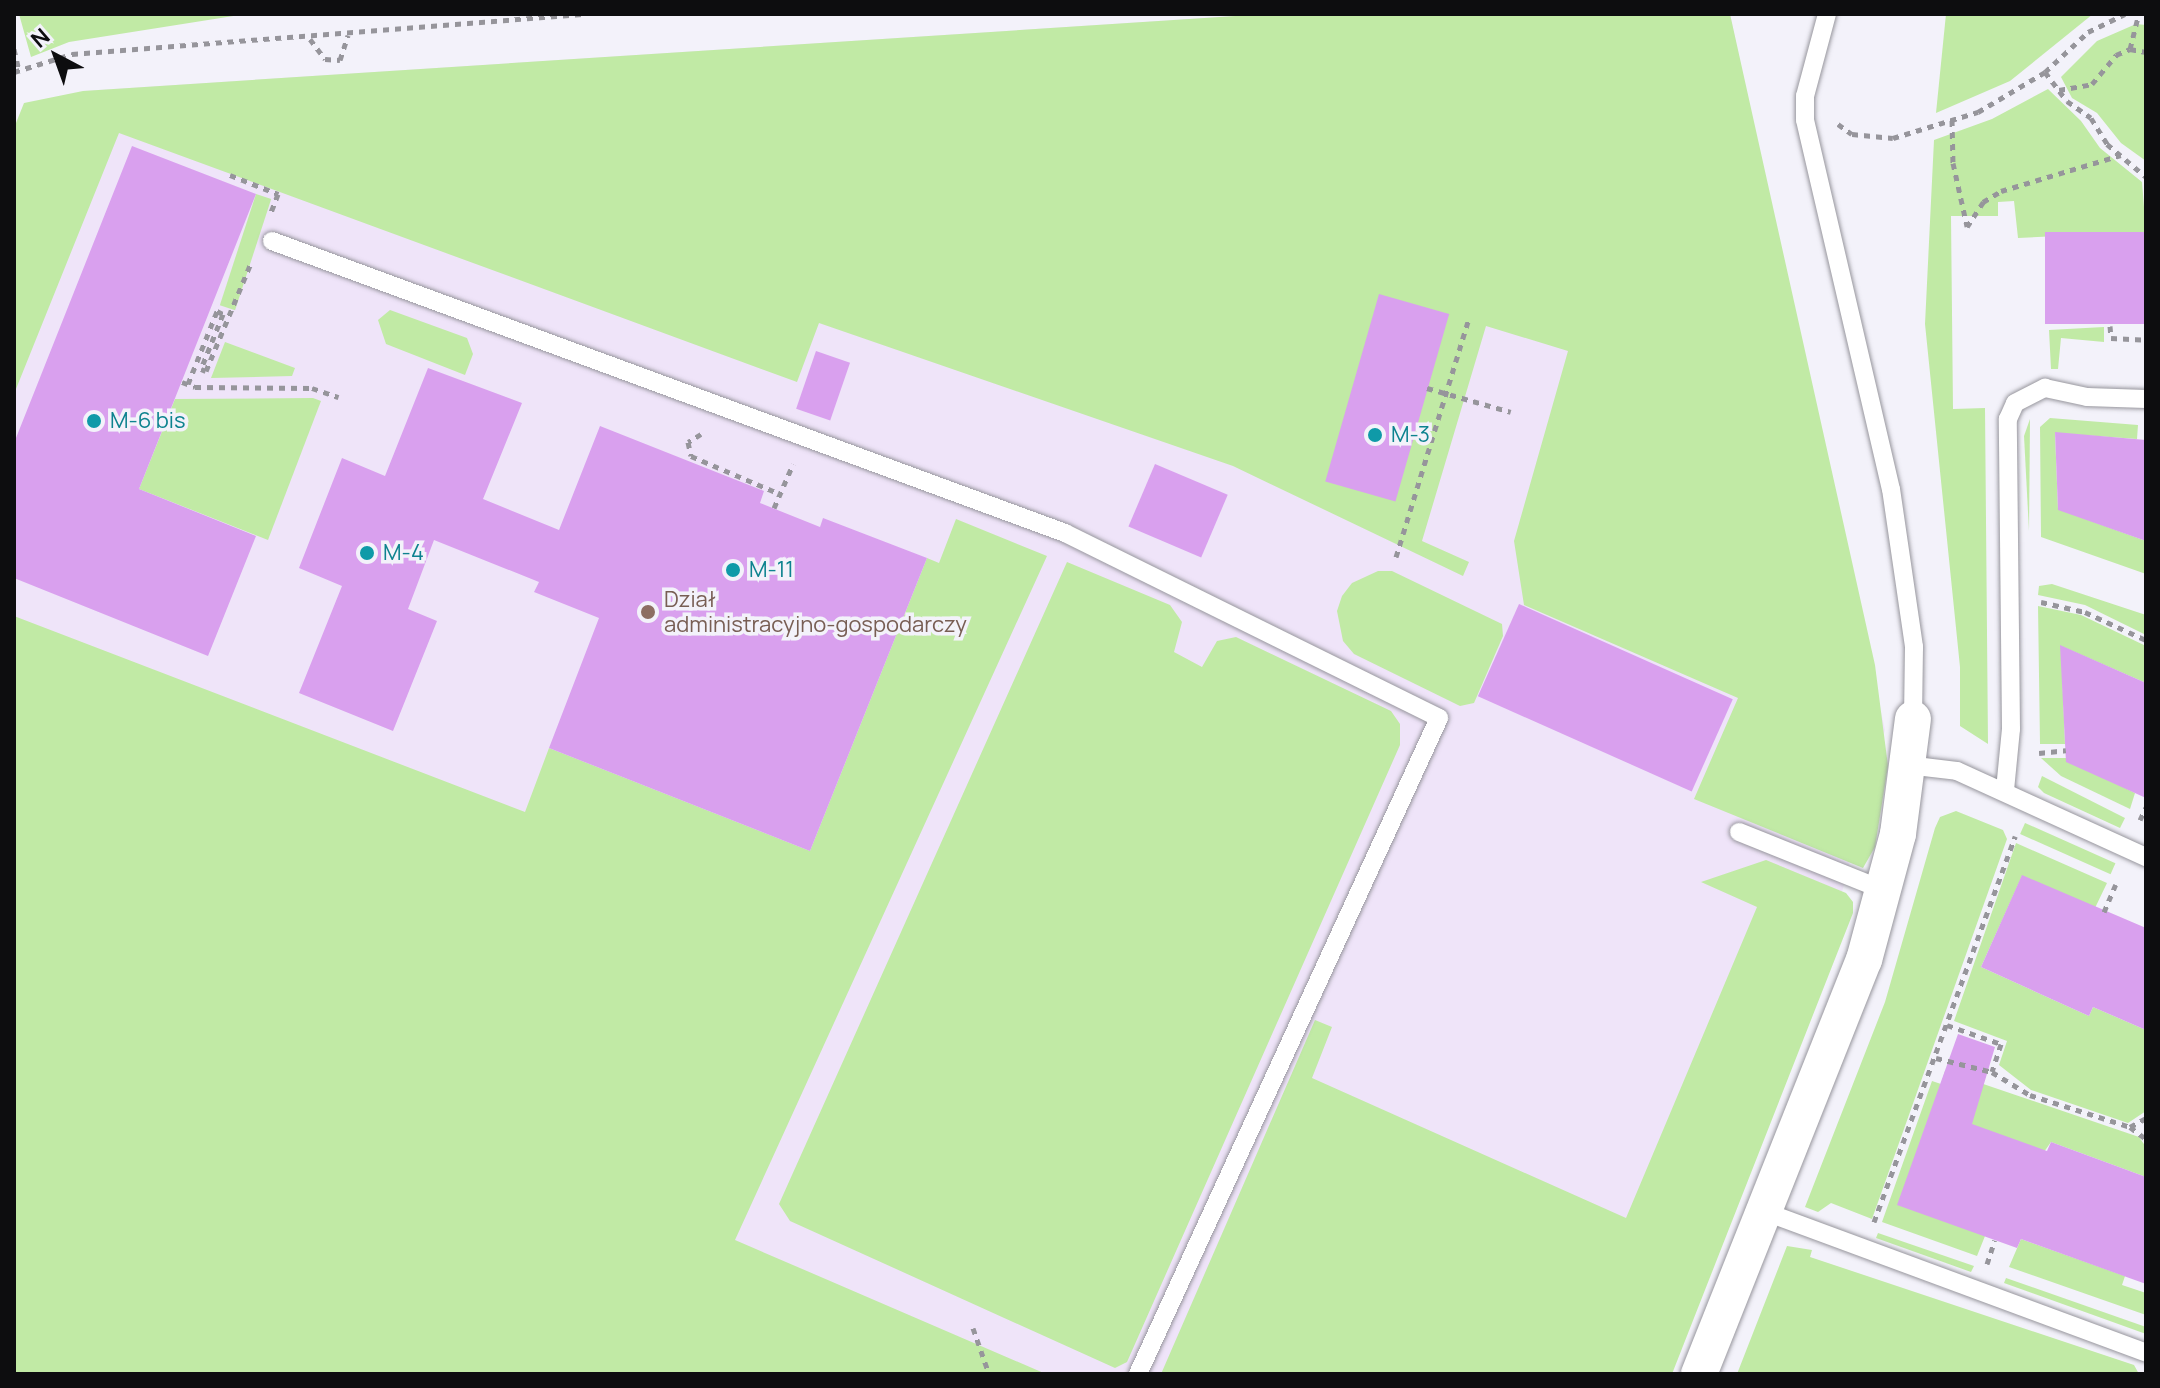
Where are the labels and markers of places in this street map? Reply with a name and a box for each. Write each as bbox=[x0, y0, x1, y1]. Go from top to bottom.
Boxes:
place label: M-6 bis bbox=[110, 408, 185, 434]
marker: M-6 bis bbox=[85, 412, 103, 430]
place label: M-3 bbox=[1391, 422, 1430, 448]
marker: M-3 bbox=[1366, 426, 1384, 444]
place label: M-4 bbox=[383, 540, 424, 566]
marker: M-4 bbox=[358, 544, 376, 562]
place label: M-11 bbox=[749, 557, 794, 583]
marker: M-11 bbox=[724, 561, 742, 579]
place label: Dział administracyjno-gospodarczy bbox=[664, 586, 967, 638]
marker: Dział administracyjno-gospodarczy bbox=[639, 603, 657, 621]

